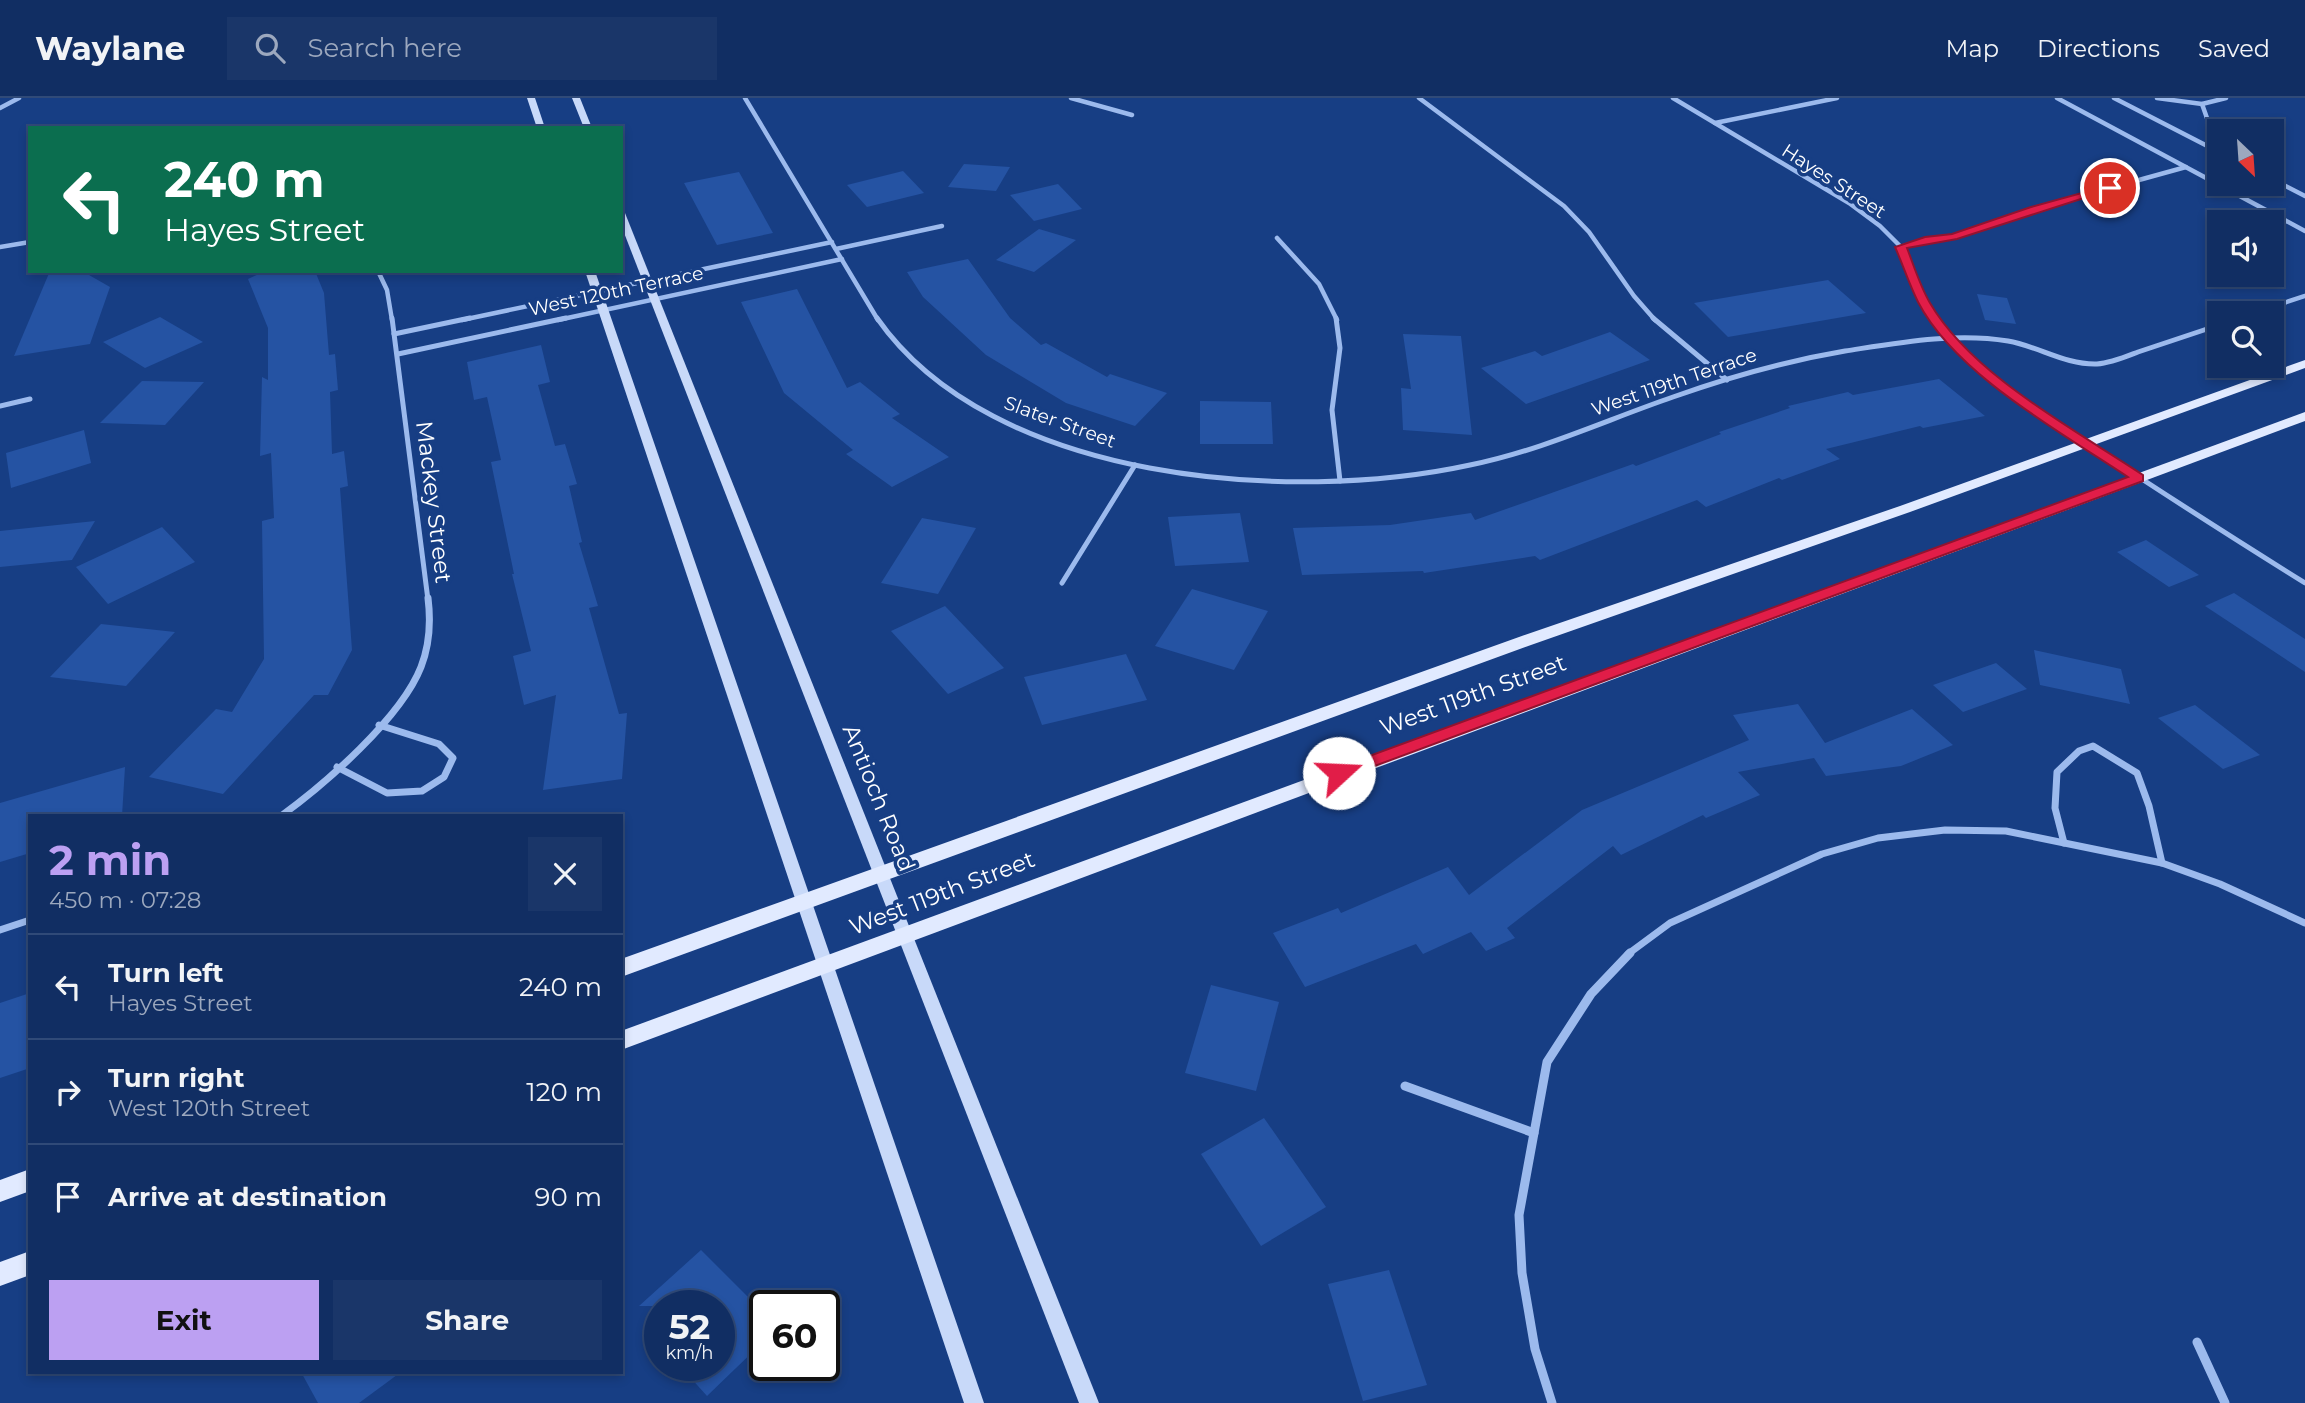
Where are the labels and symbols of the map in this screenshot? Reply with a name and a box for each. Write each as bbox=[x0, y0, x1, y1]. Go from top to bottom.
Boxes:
north arrow bbox=[2207, 119, 2284, 196]
street label: Hayes Street bbox=[1778, 139, 1891, 223]
pin bbox=[2080, 158, 2140, 218]
street label: West 120th Terrace bbox=[526, 261, 706, 321]
street label: West 119th Terrace bbox=[1588, 343, 1760, 421]
street label: Slater Street bbox=[1001, 391, 1119, 453]
street label: Mackey Street bbox=[410, 419, 458, 585]
street label: West 119th Street bbox=[1376, 648, 1570, 742]
street label: Antioch Road bbox=[837, 720, 921, 876]
position arrow bbox=[1302, 736, 1376, 810]
street label: West 119th Street bbox=[845, 845, 1039, 941]
speed limit sign: 60 bbox=[749, 1290, 840, 1381]

